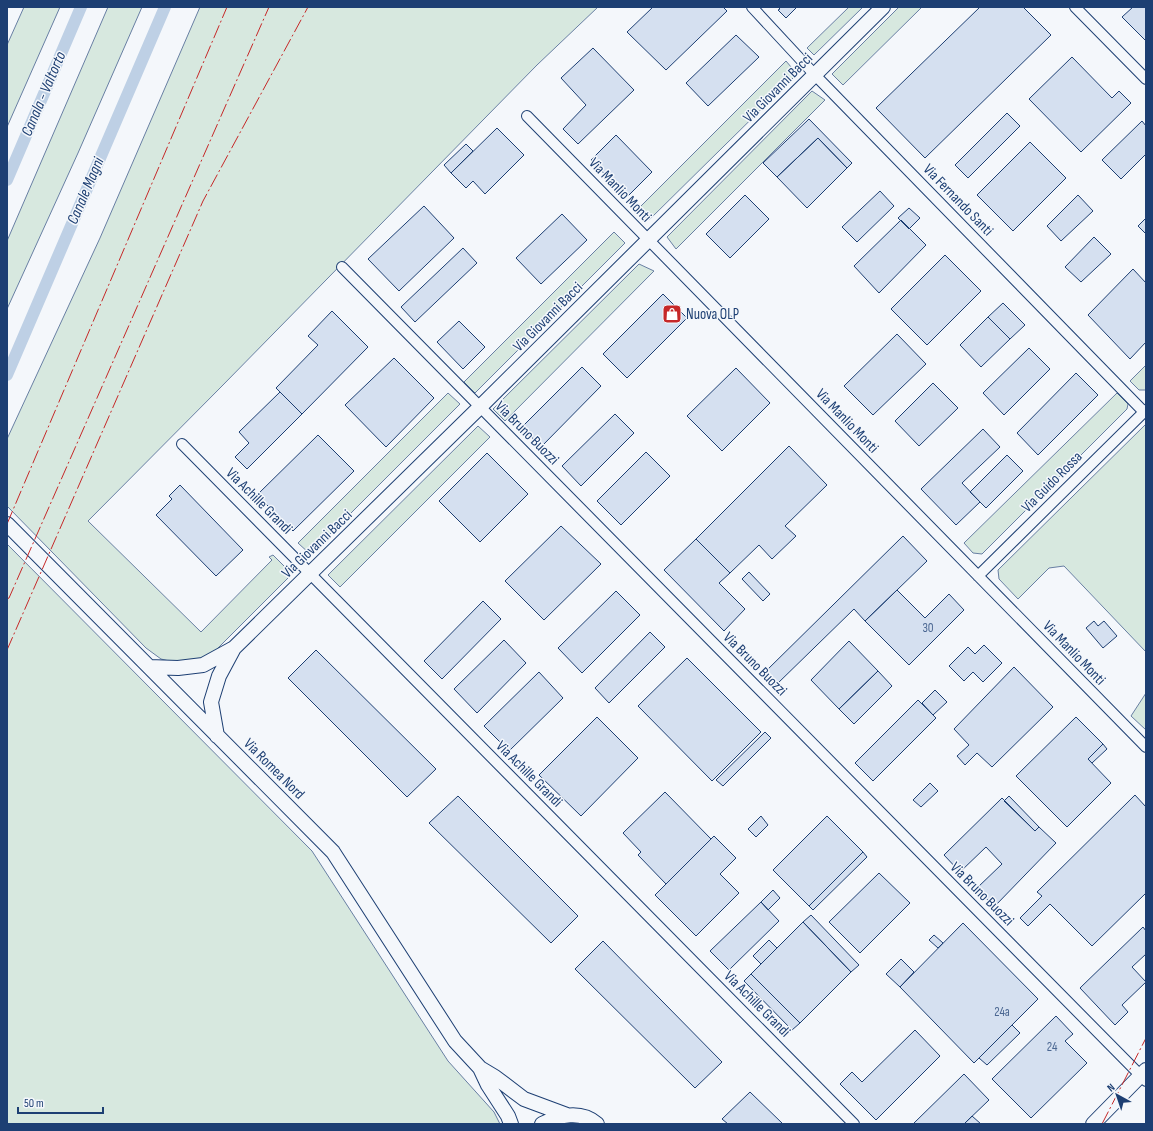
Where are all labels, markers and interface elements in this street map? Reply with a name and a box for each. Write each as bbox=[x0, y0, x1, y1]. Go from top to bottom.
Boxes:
water label: Canala - Valtorto bbox=[18, 48, 71, 139]
street label: Via Giovanni Bacci bbox=[739, 49, 817, 127]
water label: Canale Magni bbox=[63, 154, 109, 227]
street label: Via Manlio Monti bbox=[585, 154, 656, 226]
street label: Via Fernando Santi bbox=[919, 160, 997, 240]
street label: Via Giovanni Bacci bbox=[509, 278, 587, 356]
shop icon: Nuova OLP bbox=[661, 303, 683, 325]
place label: Nuova OLP bbox=[686, 305, 739, 324]
street label: Via Manlio Monti bbox=[812, 385, 883, 457]
street label: Via Bruno Buozzi bbox=[491, 397, 563, 469]
street label: Via Guido Rossa bbox=[1018, 447, 1087, 516]
street label: Via Achille Grandi bbox=[222, 464, 296, 538]
street label: Via Giovanni Bacci bbox=[278, 506, 356, 582]
street label: Via Manlio Monti bbox=[1039, 617, 1110, 689]
house number: 30 bbox=[922, 620, 934, 636]
street label: Via Bruno Buozzi bbox=[719, 628, 791, 700]
street label: Via Romea Nord bbox=[239, 734, 309, 804]
street label: Via Achille Grandi bbox=[492, 737, 566, 811]
street label: Via Bruno Buozzi bbox=[946, 858, 1018, 930]
street label: Via Achille Grandi bbox=[720, 967, 794, 1041]
house number: 24a bbox=[994, 1004, 1010, 1020]
house number: 24 bbox=[1047, 1039, 1058, 1055]
north arrow bbox=[1097, 1075, 1137, 1115]
text: N bbox=[1104, 1081, 1117, 1095]
scale bar bbox=[18, 1089, 103, 1115]
text: 50 m bbox=[24, 1096, 44, 1111]

